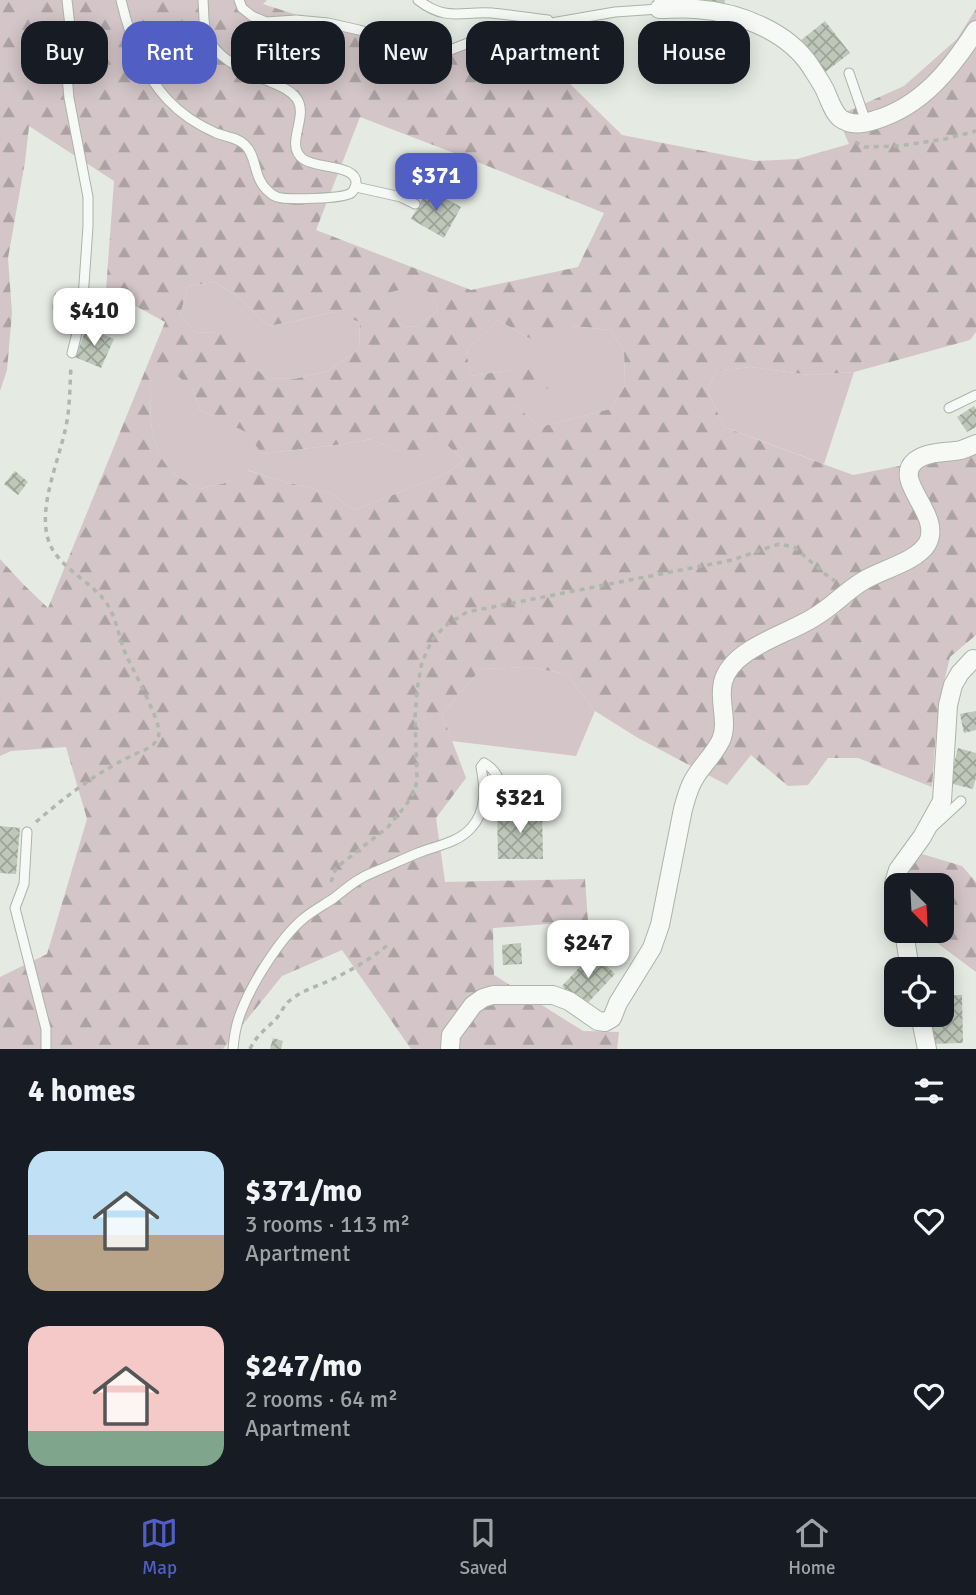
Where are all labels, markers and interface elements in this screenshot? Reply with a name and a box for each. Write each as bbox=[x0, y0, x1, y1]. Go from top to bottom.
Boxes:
chip: Buy bbox=[21, 21, 108, 84]
chip: Rent bbox=[122, 21, 217, 84]
chip: Filters bbox=[231, 21, 345, 84]
chip: New bbox=[359, 21, 452, 84]
chip: Apartment bbox=[466, 21, 624, 84]
chip: House bbox=[638, 21, 750, 84]
pin: $371 bbox=[395, 154, 477, 213]
text: $371 bbox=[411, 161, 461, 190]
pin: $410 bbox=[53, 288, 135, 348]
text: $410 bbox=[69, 296, 119, 325]
pin: $321 bbox=[479, 776, 561, 835]
text: $321 bbox=[495, 783, 545, 812]
north arrow bbox=[884, 873, 954, 943]
map controls bbox=[884, 873, 954, 1027]
pin: $247 bbox=[547, 920, 629, 980]
text: $247 bbox=[563, 928, 613, 957]
button: locate bbox=[884, 957, 954, 1027]
icon: filters bbox=[910, 1072, 948, 1110]
text: 4 homes bbox=[28, 1073, 135, 1110]
text: $371/mo bbox=[245, 1173, 362, 1210]
icon: home bbox=[84, 1179, 168, 1263]
icon: heart bbox=[910, 1202, 948, 1240]
text: 3 rooms · 113 m² bbox=[245, 1210, 410, 1239]
text: Apartment bbox=[245, 1239, 350, 1268]
text: $247/mo bbox=[245, 1348, 362, 1385]
icon: home bbox=[84, 1354, 168, 1438]
icon: heart bbox=[910, 1377, 948, 1415]
text: 2 rooms · 64 m² bbox=[245, 1385, 398, 1414]
text: Apartment bbox=[245, 1414, 350, 1443]
tab: Map bbox=[140, 1514, 178, 1580]
tab: Saved bbox=[459, 1514, 507, 1580]
tab: Home bbox=[788, 1514, 836, 1580]

